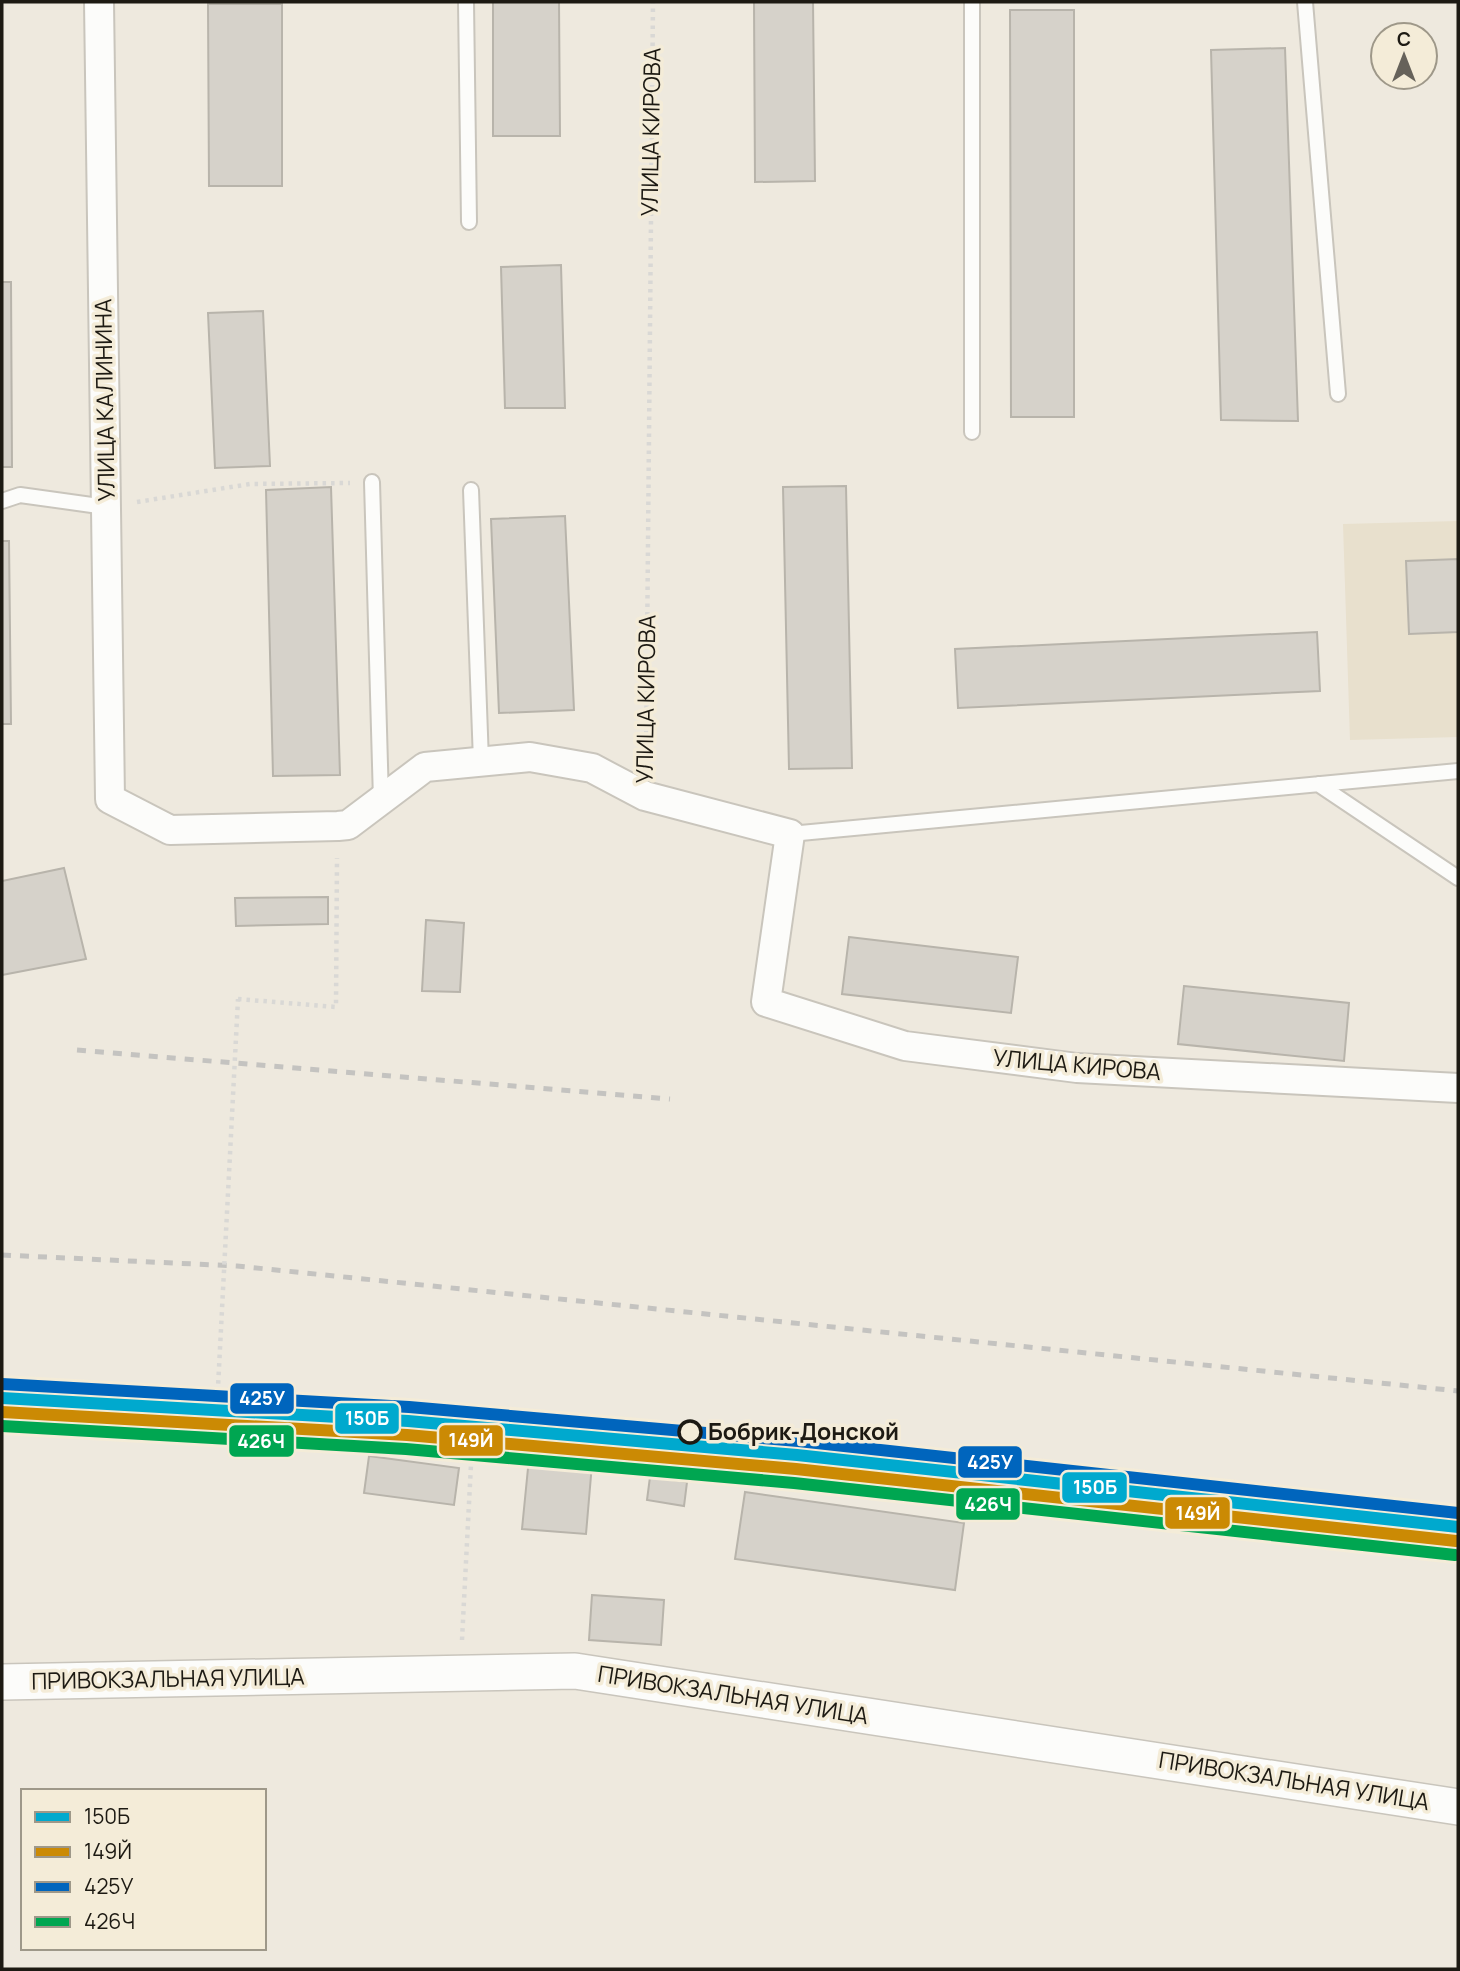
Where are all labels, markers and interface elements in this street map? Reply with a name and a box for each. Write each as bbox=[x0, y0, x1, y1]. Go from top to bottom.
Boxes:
north arrow bbox=[1369, 21, 1439, 91]
text: С bbox=[1397, 26, 1411, 52]
street label: УЛИЦА КИРОВА bbox=[633, 47, 667, 217]
street label: УЛИЦА КАЛИНИНА bbox=[86, 298, 122, 502]
street label: УЛИЦА КИРОВА bbox=[628, 614, 662, 784]
street label: УЛИЦА КИРОВА bbox=[992, 1041, 1163, 1087]
line badge: 425У bbox=[229, 1382, 295, 1415]
text: 425У bbox=[239, 1385, 286, 1411]
line badge: 150Б bbox=[334, 1402, 400, 1435]
text: 150Б bbox=[345, 1405, 389, 1431]
place label: Бобрик-Донской bbox=[708, 1415, 899, 1447]
marker: Бобрик-Донской bbox=[678, 1420, 702, 1444]
line badge: 426Ч bbox=[228, 1424, 295, 1458]
line badge: 149Й bbox=[438, 1424, 504, 1457]
text: 149Й bbox=[449, 1427, 493, 1453]
text: 426Ч bbox=[237, 1428, 285, 1454]
line badge: 425У bbox=[957, 1445, 1023, 1479]
text: 425У bbox=[967, 1449, 1014, 1475]
line badge: 150Б bbox=[1061, 1471, 1128, 1504]
text: 150Б bbox=[1073, 1474, 1117, 1500]
line badge: 426Ч bbox=[955, 1487, 1021, 1521]
text: 426Ч bbox=[964, 1491, 1012, 1517]
line badge: 149Й bbox=[1164, 1496, 1231, 1530]
text: 149Й bbox=[1176, 1500, 1220, 1526]
street label: ПРИВОКЗАЛЬНАЯ УЛИЦА bbox=[596, 1657, 871, 1731]
street label: ПРИВОКЗАЛЬНАЯ УЛИЦА bbox=[31, 1660, 305, 1696]
street label: ПРИВОКЗАЛЬНАЯ УЛИЦА bbox=[1157, 1743, 1432, 1817]
legend bbox=[21, 1789, 266, 1950]
text: 150Б bbox=[84, 1802, 130, 1830]
text: 149Й bbox=[84, 1837, 132, 1865]
text: 425У bbox=[84, 1872, 134, 1900]
text: 426Ч bbox=[84, 1907, 135, 1935]

